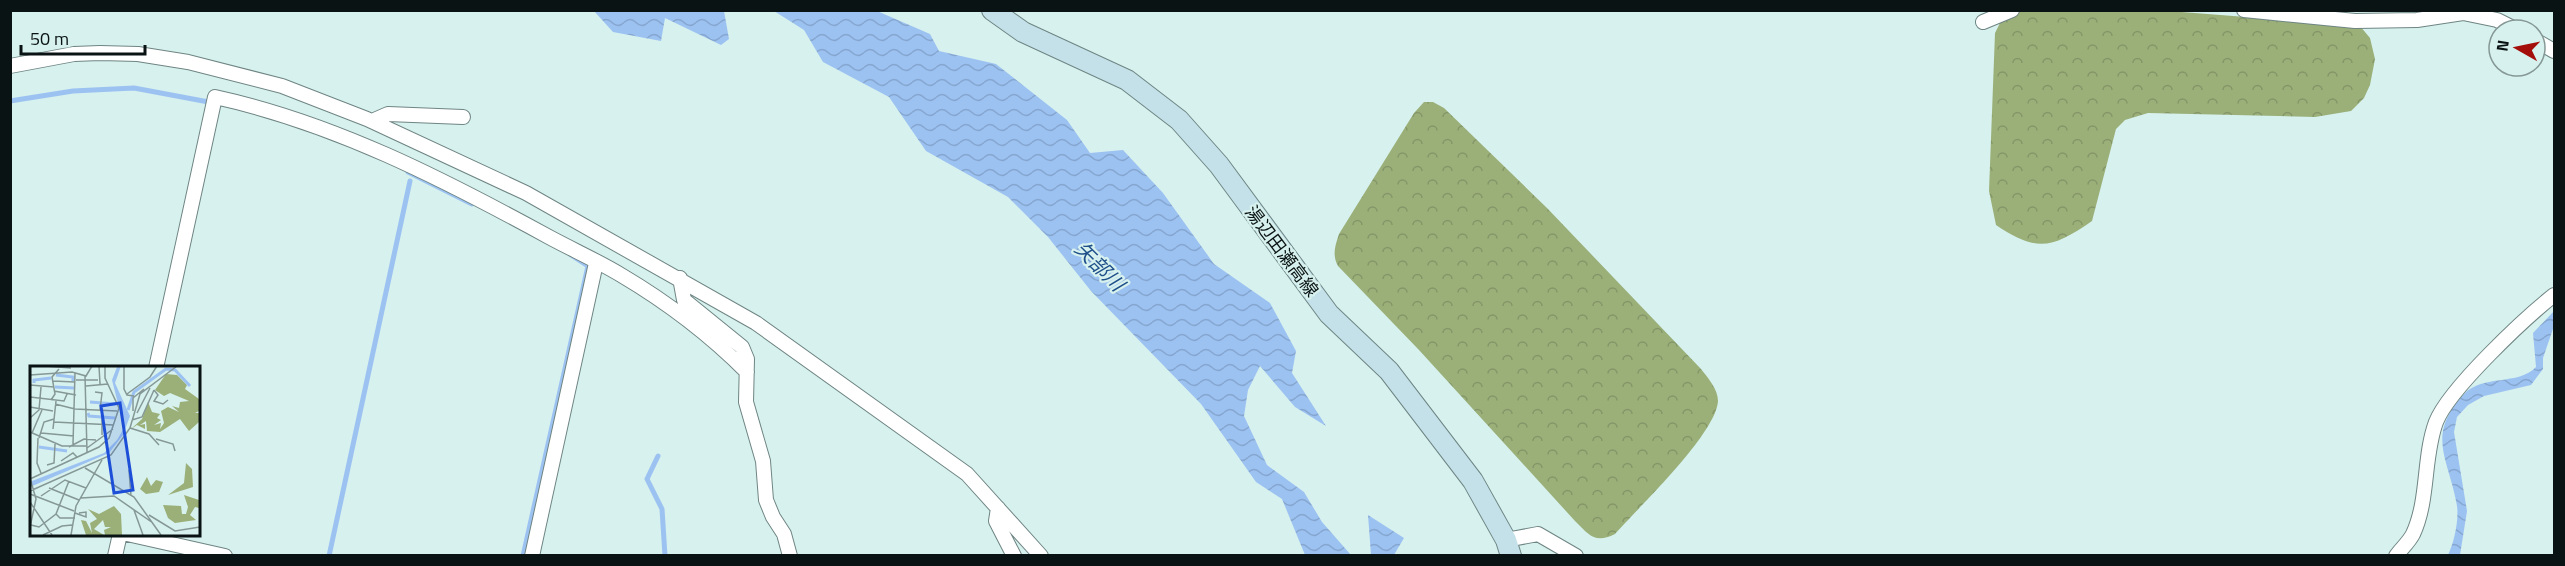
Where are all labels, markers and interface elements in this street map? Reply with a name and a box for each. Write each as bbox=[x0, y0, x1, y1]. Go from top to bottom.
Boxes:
scale bar bbox=[21, 18, 146, 56]
north arrow bbox=[2487, 18, 2547, 78]
text: 50 m bbox=[30, 25, 69, 52]
text: N bbox=[2489, 38, 2515, 53]
street label: 湯辺田瀬高線 bbox=[1239, 200, 1325, 302]
water label: 矢部川 bbox=[1068, 234, 1134, 300]
inset map bbox=[30, 366, 200, 536]

